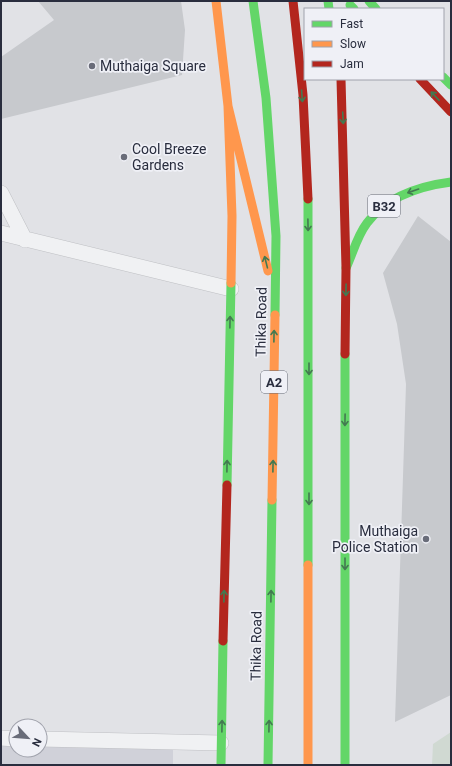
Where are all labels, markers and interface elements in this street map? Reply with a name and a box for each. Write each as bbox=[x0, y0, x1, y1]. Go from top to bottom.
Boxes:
legend bbox=[304, 8, 444, 80]
text: Fast bbox=[340, 17, 363, 31]
text: Slow bbox=[340, 37, 366, 51]
text: Jam bbox=[340, 57, 364, 71]
place label: Muthaiga Square bbox=[100, 58, 206, 74]
marker: Muthaiga Square bbox=[87, 61, 97, 71]
one-way arrow bbox=[299, 89, 306, 102]
one-way arrow bbox=[430, 91, 440, 101]
one-way arrow bbox=[339, 111, 346, 124]
place label: Cool Breeze Gardens bbox=[132, 141, 206, 173]
marker: Cool Breeze Gardens bbox=[119, 152, 129, 162]
one-way arrow bbox=[408, 188, 420, 196]
road number: B32 bbox=[368, 195, 400, 217]
one-way arrow bbox=[305, 218, 312, 231]
one-way arrow bbox=[261, 255, 269, 268]
one-way arrow bbox=[342, 283, 350, 296]
street label: Thika Road bbox=[252, 287, 270, 357]
one-way arrow bbox=[226, 316, 234, 329]
one-way arrow bbox=[271, 330, 278, 343]
one-way arrow bbox=[305, 362, 313, 375]
road number: A2 bbox=[261, 371, 287, 393]
one-way arrow bbox=[341, 413, 349, 426]
one-way arrow bbox=[223, 460, 231, 473]
one-way arrow bbox=[269, 460, 276, 473]
one-way arrow bbox=[305, 492, 313, 505]
place label: Muthaiga Police Station bbox=[332, 523, 418, 555]
marker: Muthaiga Police Station bbox=[421, 534, 431, 544]
one-way arrow bbox=[341, 557, 349, 570]
one-way arrow bbox=[221, 590, 228, 603]
one-way arrow bbox=[267, 590, 275, 603]
street label: Thika Road bbox=[247, 611, 265, 681]
north arrow bbox=[8, 718, 48, 758]
one-way arrow bbox=[218, 720, 225, 733]
one-way arrow bbox=[265, 720, 273, 733]
text: N bbox=[29, 736, 44, 749]

